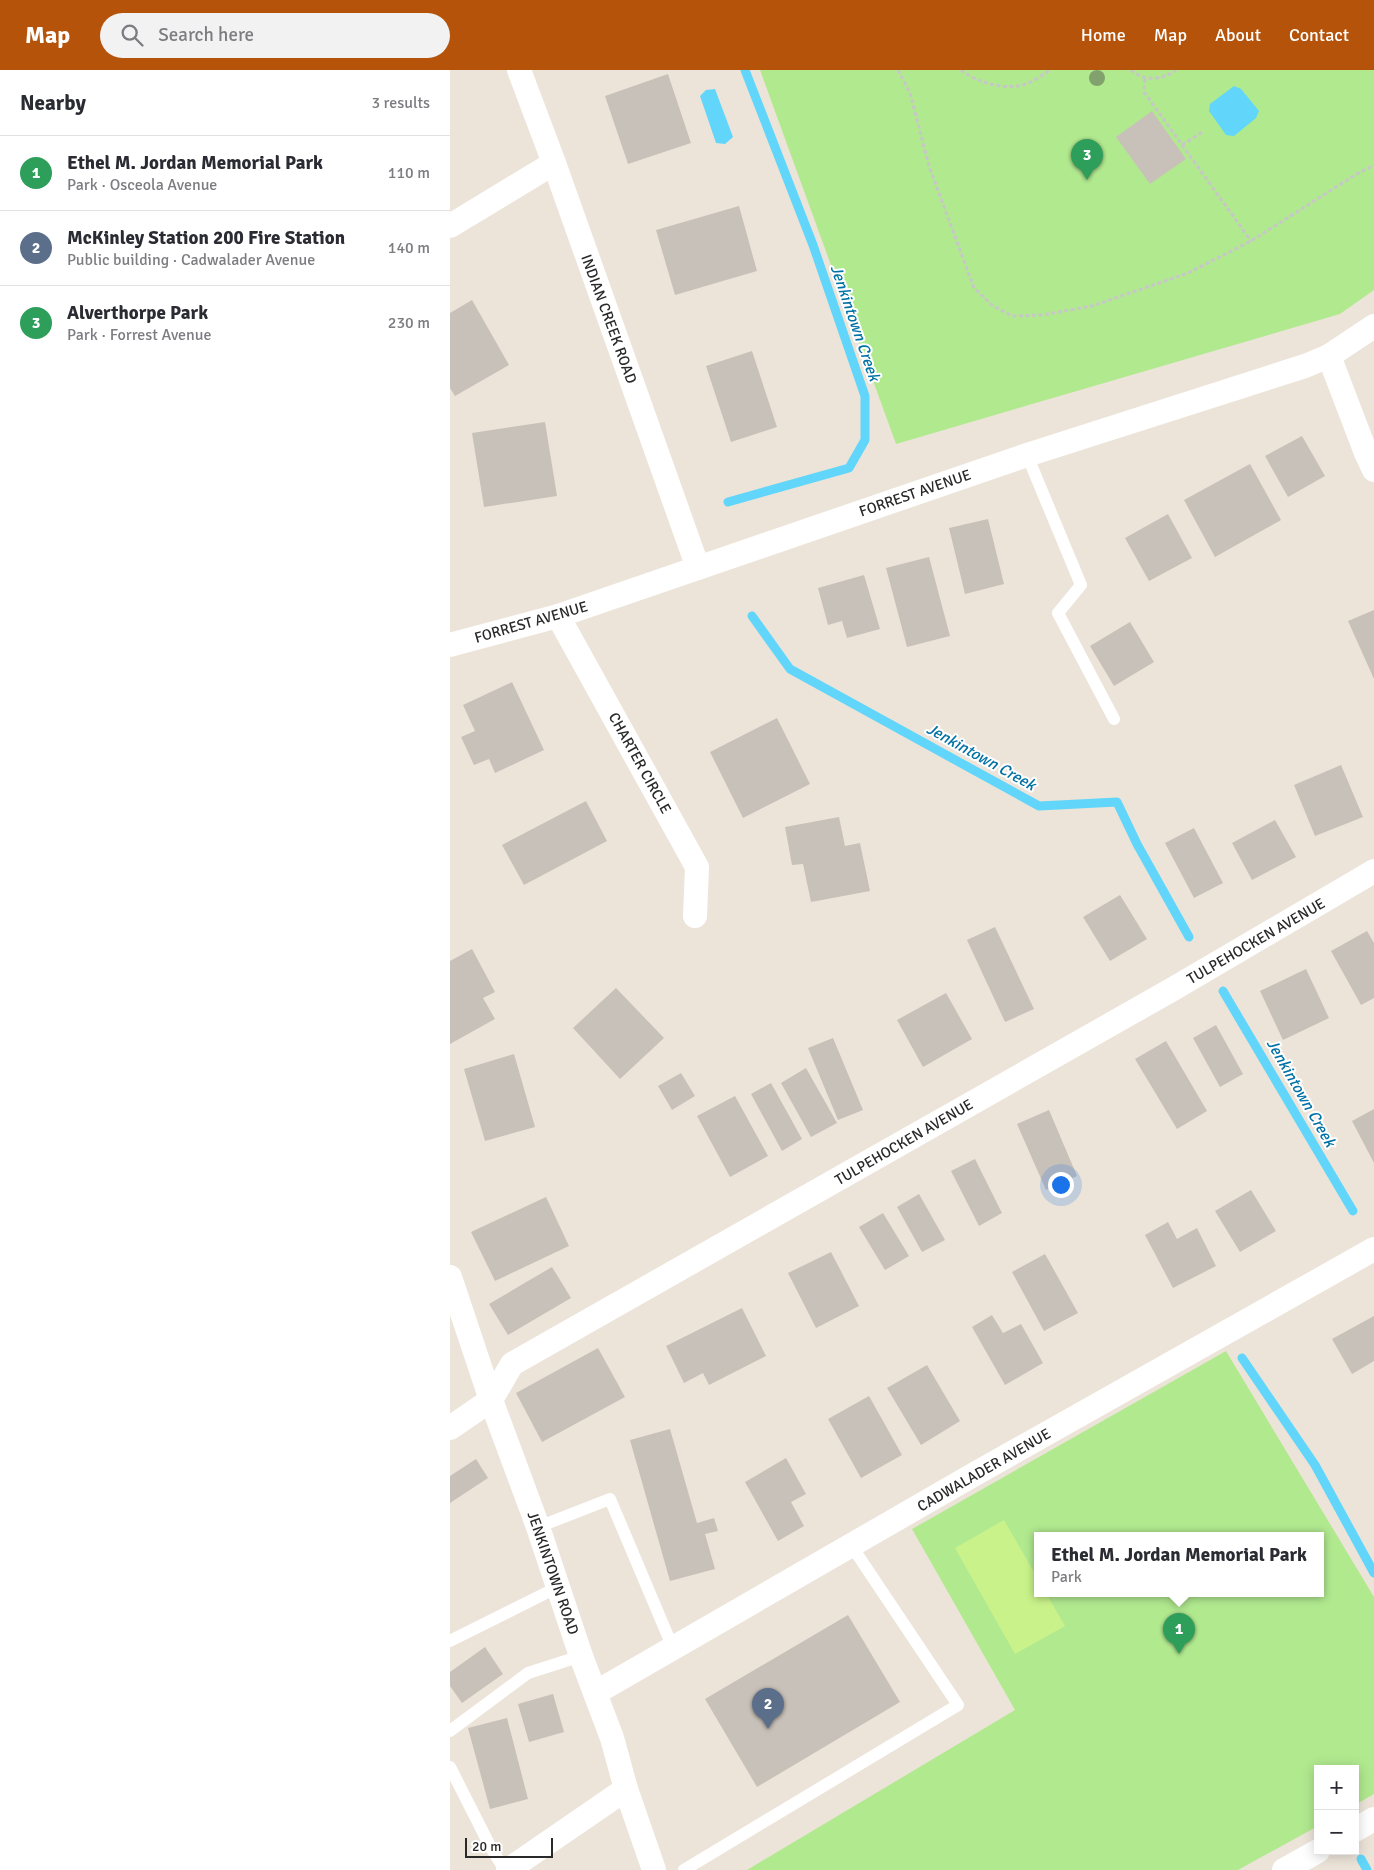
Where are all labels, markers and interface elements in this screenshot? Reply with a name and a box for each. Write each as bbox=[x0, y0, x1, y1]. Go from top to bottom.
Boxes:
search box bbox=[100, 13, 450, 58]
text: Map bbox=[25, 20, 70, 50]
icon: search bbox=[118, 21, 146, 49]
text: Search here bbox=[158, 23, 254, 47]
text: Home bbox=[1081, 24, 1126, 46]
text: Map bbox=[1154, 24, 1187, 46]
text: About bbox=[1215, 24, 1261, 46]
text: Contact bbox=[1289, 24, 1349, 46]
text: Nearby bbox=[20, 90, 86, 116]
text: 3 results bbox=[371, 93, 430, 113]
pin: 3 bbox=[1071, 139, 1103, 180]
text: Ethel M. Jordan Memorial Park bbox=[67, 151, 323, 175]
text: 1 bbox=[32, 163, 40, 183]
text: 110 m bbox=[388, 163, 430, 183]
text: Park · Osceola Avenue bbox=[67, 175, 217, 195]
text: McKinley Station 200 Fire Station bbox=[67, 226, 345, 250]
text: 2 bbox=[32, 238, 40, 258]
text: 140 m bbox=[388, 238, 430, 258]
text: Public building · Cadwalader Avenue bbox=[67, 250, 315, 270]
street label: INDIAN CREEK ROAD bbox=[577, 252, 641, 386]
water label: Jenkintown Creek bbox=[826, 262, 885, 386]
text: Alverthorpe Park bbox=[67, 301, 208, 325]
text: 3 bbox=[32, 313, 40, 333]
text: 230 m bbox=[388, 313, 430, 333]
text: Park · Forrest Avenue bbox=[67, 325, 212, 345]
street label: FORREST AVENUE bbox=[857, 465, 973, 521]
street label: FORREST AVENUE bbox=[472, 597, 590, 647]
street label: CHARTER CIRCLE bbox=[605, 709, 675, 817]
water label: Jenkintown Creek bbox=[923, 719, 1041, 796]
street label: TULPEHOCKEN AVENUE bbox=[1184, 894, 1328, 988]
water label: Jenkintown Creek bbox=[1262, 1035, 1341, 1152]
street label: TULPEHOCKEN AVENUE bbox=[832, 1095, 976, 1189]
your location bbox=[1048, 1172, 1074, 1198]
street label: CADWALADER AVENUE bbox=[914, 1424, 1054, 1516]
street label: JENKINTOWN ROAD bbox=[523, 1509, 583, 1637]
popup bbox=[1034, 1532, 1324, 1597]
text: Ethel M. Jordan Memorial Park bbox=[1051, 1543, 1307, 1567]
text: Park bbox=[1051, 1567, 1082, 1587]
pin: 1 bbox=[1163, 1613, 1195, 1654]
pin: 2 bbox=[752, 1688, 784, 1729]
map controls bbox=[1314, 1765, 1359, 1855]
button: + bbox=[1314, 1765, 1359, 1810]
button: − bbox=[1314, 1810, 1359, 1855]
scale bar bbox=[465, 1835, 552, 1858]
text: 20 m bbox=[472, 1838, 501, 1855]

